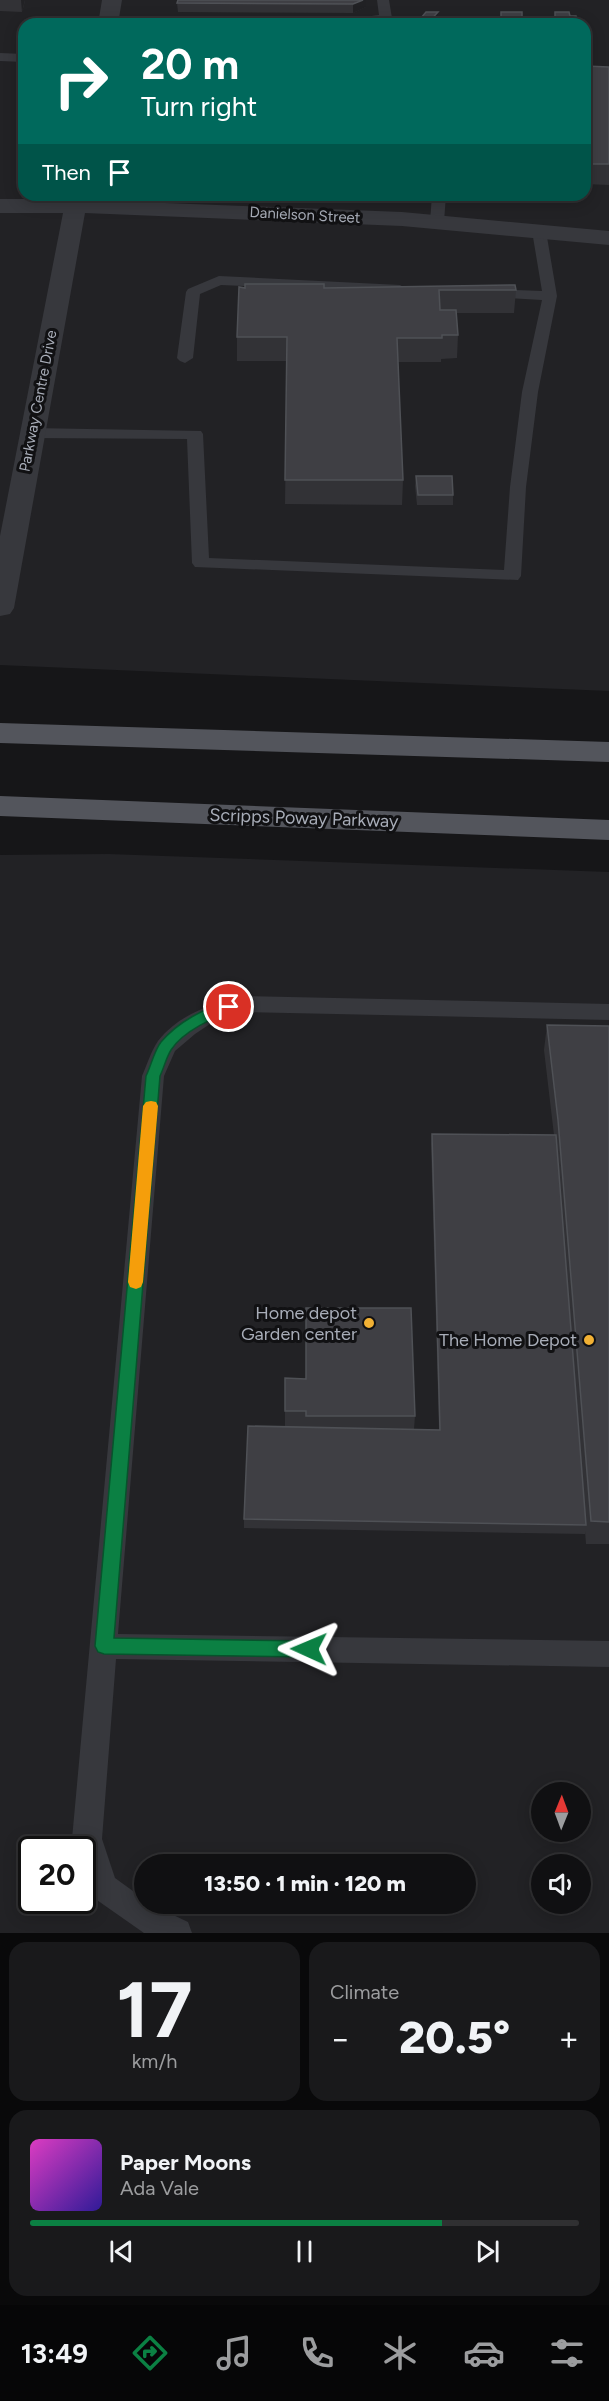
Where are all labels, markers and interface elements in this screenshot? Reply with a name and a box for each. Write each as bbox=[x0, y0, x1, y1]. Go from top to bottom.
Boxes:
text: 20 m bbox=[141, 39, 239, 90]
icon: right bbox=[42, 42, 120, 120]
text: Turn right bbox=[141, 90, 257, 123]
icon: arrive bbox=[103, 156, 136, 189]
text: Then bbox=[42, 159, 91, 186]
street label: Danielson Street bbox=[249, 203, 361, 227]
street label: Parkway Centre Drive bbox=[15, 329, 61, 473]
street label: Scripps Poway Parkway bbox=[209, 804, 399, 832]
pin bbox=[203, 981, 254, 1032]
icon: arrive bbox=[212, 990, 245, 1023]
place label: Home depot Garden center bbox=[241, 1302, 357, 1345]
marker: Home depot Garden center bbox=[362, 1316, 376, 1330]
place label: The Home Depot bbox=[439, 1329, 577, 1351]
marker: The Home Depot bbox=[582, 1333, 596, 1347]
position arrow bbox=[277, 1617, 341, 1681]
north arrow bbox=[531, 1782, 591, 1842]
map controls bbox=[531, 1782, 591, 1914]
speed limit sign: 20 bbox=[18, 1836, 96, 1914]
button: sound bbox=[531, 1854, 591, 1914]
text: 13:50 · 1 min · 120 m bbox=[204, 1870, 406, 1897]
text: 17 bbox=[116, 1963, 193, 2057]
text: Climate bbox=[330, 1980, 399, 2004]
text: 20.5° bbox=[399, 2010, 510, 2064]
text: − bbox=[330, 2019, 351, 2058]
text: + bbox=[558, 2019, 579, 2058]
text: km/h bbox=[132, 2049, 177, 2073]
text: Paper Moons bbox=[120, 2149, 251, 2176]
text: Ada Vale bbox=[120, 2176, 199, 2200]
icon: previous bbox=[105, 2235, 138, 2268]
icon: pause bbox=[288, 2235, 321, 2268]
icon: next bbox=[471, 2235, 504, 2268]
icon: directions bbox=[129, 2332, 171, 2374]
icon: music bbox=[213, 2332, 255, 2374]
icon: phone bbox=[296, 2332, 338, 2374]
icon: climate bbox=[379, 2332, 421, 2374]
icon: car bbox=[463, 2332, 505, 2374]
icon: filters bbox=[546, 2332, 588, 2374]
text: 13:49 bbox=[21, 2337, 88, 2370]

